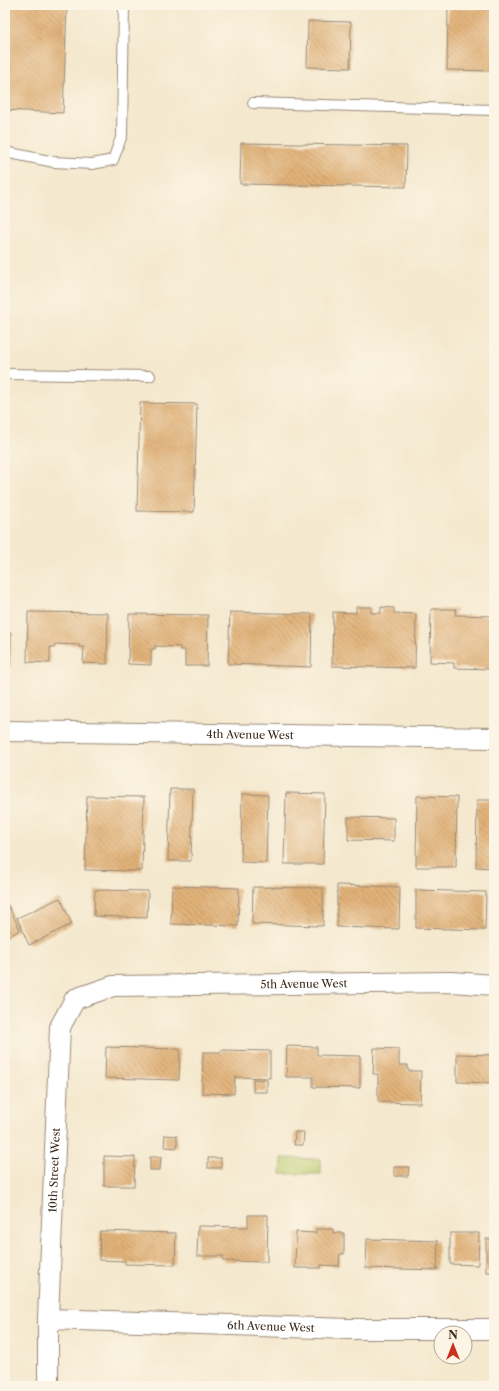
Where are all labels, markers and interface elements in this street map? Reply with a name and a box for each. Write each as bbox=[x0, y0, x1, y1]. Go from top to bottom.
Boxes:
street label: 4th Avenue West bbox=[206, 727, 294, 742]
street label: 5th Avenue West bbox=[260, 976, 347, 991]
street label: 10th Street West bbox=[45, 1127, 63, 1213]
street label: 6th Avenue West bbox=[227, 1318, 315, 1335]
north arrow bbox=[433, 1325, 473, 1365]
text: N bbox=[448, 1328, 458, 1342]

